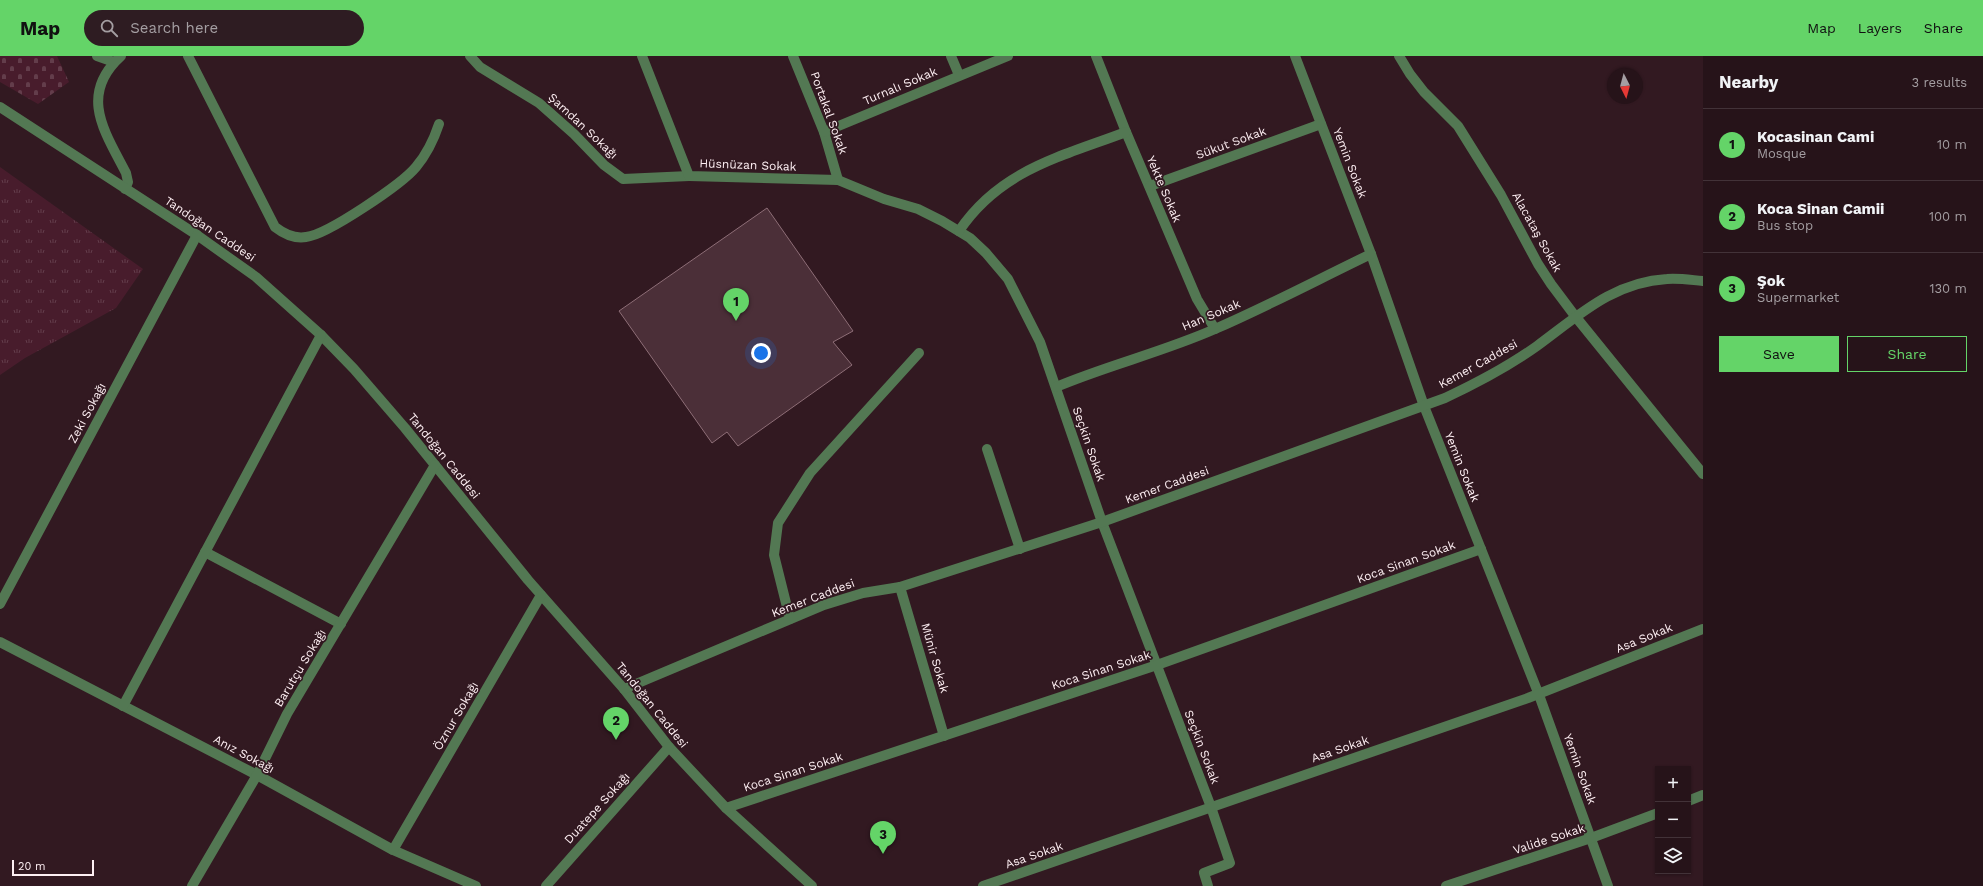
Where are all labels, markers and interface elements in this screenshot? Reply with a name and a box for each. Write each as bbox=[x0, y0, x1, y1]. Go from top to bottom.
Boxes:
search box bbox=[84, 10, 364, 46]
text: Map bbox=[20, 17, 60, 40]
icon: search bbox=[98, 17, 120, 39]
text: Search here bbox=[130, 19, 218, 37]
text: Map bbox=[1807, 20, 1836, 36]
text: Layers bbox=[1858, 20, 1902, 36]
text: Share bbox=[1924, 20, 1963, 36]
street label: Turnalı Sokak bbox=[861, 64, 939, 108]
north arrow bbox=[1607, 68, 1643, 104]
street label: Portakal Sokak bbox=[808, 70, 850, 156]
text: Nearby bbox=[1719, 72, 1778, 92]
text: 3 results bbox=[1912, 75, 1967, 90]
street label: Şamdan Sokağı bbox=[545, 90, 621, 162]
street label: Sükut Sokak bbox=[1194, 124, 1268, 162]
street label: Yemin Sokak bbox=[1330, 126, 1370, 200]
text: Kocasinan Cami bbox=[1757, 128, 1874, 146]
text: 1 bbox=[1729, 137, 1735, 152]
text: 10 m bbox=[1937, 137, 1967, 152]
text: Mosque bbox=[1757, 146, 1806, 161]
street label: Yekte Sokak bbox=[1144, 154, 1184, 225]
street label: Hüsnüzan Sokak bbox=[699, 156, 797, 174]
street label: Alacataş Sokak bbox=[1509, 190, 1565, 275]
street label: Tandoğan Caddesi bbox=[162, 194, 258, 264]
text: Koca Sinan Camii bbox=[1757, 200, 1884, 218]
text: 2 bbox=[1728, 209, 1736, 224]
text: 100 m bbox=[1929, 209, 1967, 224]
text: Bus stop bbox=[1757, 218, 1813, 233]
text: Şok bbox=[1757, 272, 1785, 290]
text: 3 bbox=[1728, 281, 1736, 296]
text: 130 m bbox=[1929, 281, 1967, 296]
pin: 1 bbox=[723, 288, 749, 321]
text: Supermarket bbox=[1757, 290, 1839, 305]
street label: Han Sokak bbox=[1180, 296, 1243, 334]
button: Save bbox=[1719, 336, 1839, 372]
button: Share bbox=[1847, 336, 1967, 372]
street label: Kemer Caddesi bbox=[1436, 337, 1520, 391]
your location bbox=[751, 343, 771, 363]
street label: Zeki Sokağı bbox=[65, 380, 109, 446]
street label: Seçkin Sokak bbox=[1070, 405, 1108, 483]
street label: Tandoğan Caddesi bbox=[405, 410, 483, 502]
street label: Yemin Sokak bbox=[1442, 430, 1482, 504]
street label: Kemer Caddesi bbox=[1123, 463, 1211, 507]
street label: Koca Sinan Sokak bbox=[1355, 538, 1457, 586]
street label: Kemer Caddesi bbox=[769, 576, 857, 620]
street label: Asa Sokak bbox=[1614, 620, 1675, 656]
street label: Münir Sokak bbox=[918, 621, 952, 695]
street label: Barutçu Sokağı bbox=[271, 627, 329, 709]
street label: Koca Sinan Sokak bbox=[1050, 647, 1153, 693]
street label: Tandoğan Caddesi bbox=[613, 659, 691, 751]
street label: Öznur Sokağı bbox=[431, 679, 481, 753]
pin: 2 bbox=[603, 707, 629, 740]
street label: Seçkin Sokak bbox=[1181, 708, 1223, 786]
street label: Anız Sokağı bbox=[211, 732, 277, 776]
street label: Yemin Sokak bbox=[1561, 732, 1599, 806]
street label: Asa Sokak bbox=[1309, 733, 1371, 765]
street label: Koca Sinan Sokak bbox=[742, 749, 845, 795]
map controls bbox=[1655, 766, 1691, 874]
button: + bbox=[1655, 766, 1691, 802]
street label: Duatepe Sokağı bbox=[561, 769, 633, 847]
button: − bbox=[1655, 802, 1691, 838]
pin: 3 bbox=[870, 821, 896, 854]
street label: Valide Sokak bbox=[1511, 821, 1587, 857]
button: layers bbox=[1655, 838, 1691, 874]
street label: Asa Sokak bbox=[1003, 839, 1065, 871]
scale bar bbox=[12, 858, 94, 877]
text: 20 m bbox=[18, 860, 46, 873]

